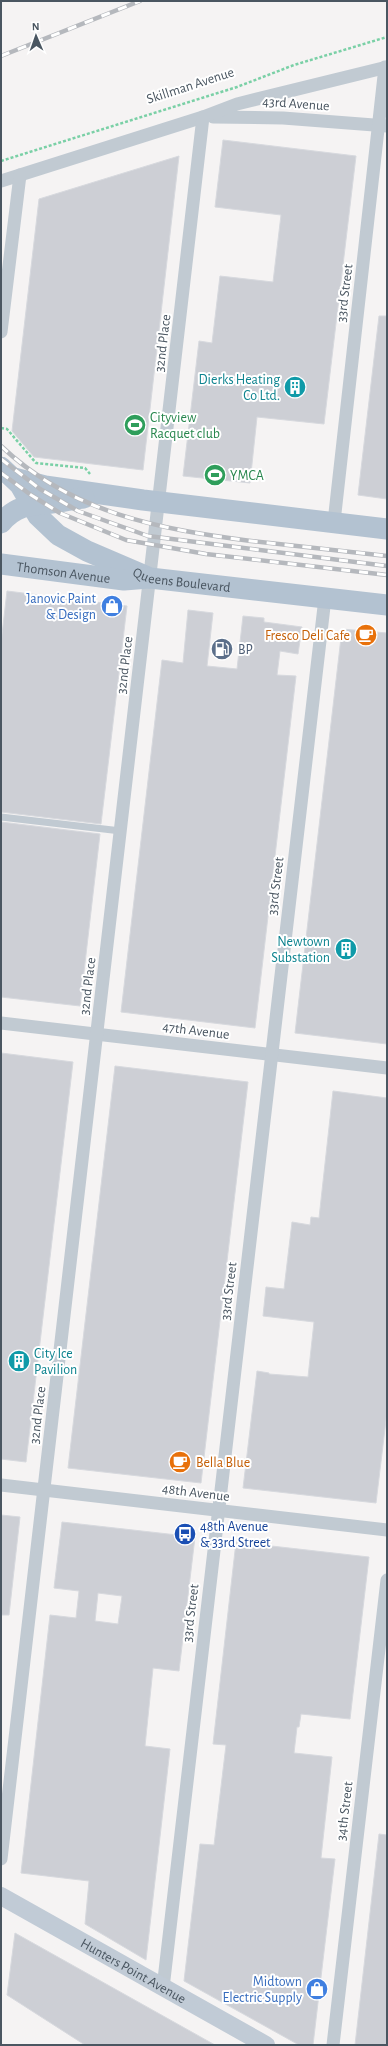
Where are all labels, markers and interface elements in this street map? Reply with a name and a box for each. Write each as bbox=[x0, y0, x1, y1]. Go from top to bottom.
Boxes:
north arrow bbox=[16, 16, 56, 56]
text: N bbox=[32, 21, 40, 32]
street label: Skillman Avenue bbox=[145, 65, 236, 107]
street label: 43rd Avenue bbox=[262, 95, 330, 113]
street label: 33rd Street bbox=[334, 263, 356, 323]
street label: 32nd Place bbox=[153, 314, 173, 373]
place label: Dierks Heating Co Ltd. bbox=[199, 373, 280, 403]
building icon: Dierks Heating Co Ltd. bbox=[282, 374, 308, 400]
place label: Cityview Racquet club bbox=[150, 411, 220, 441]
sports icon: Cityview Racquet club bbox=[122, 412, 148, 438]
sports icon: YMCA bbox=[202, 462, 228, 488]
place label: YMCA bbox=[230, 469, 264, 483]
street label: Thomson Avenue bbox=[16, 560, 111, 586]
street label: Queens Boulevard bbox=[131, 566, 231, 595]
place label: Janovic Paint & Design bbox=[26, 592, 97, 622]
shop icon: Janovic Paint & Design bbox=[99, 593, 125, 619]
cafe icon: Fresco Deli Cafe bbox=[353, 622, 379, 648]
place label: Fresco Deli Cafe bbox=[265, 629, 350, 643]
street label: 32nd Place bbox=[115, 636, 135, 695]
fuel station icon: BP bbox=[209, 636, 235, 662]
place label: BP bbox=[238, 643, 253, 657]
street label: 33rd Street bbox=[265, 856, 287, 916]
place label: Newtown Substation bbox=[271, 935, 330, 965]
building icon: Newtown Substation bbox=[333, 936, 359, 962]
street label: 32nd Place bbox=[78, 957, 98, 1016]
street label: 47th Avenue bbox=[162, 1020, 230, 1042]
street label: 33rd Street bbox=[218, 1261, 240, 1321]
place label: City Ice Pavilion bbox=[34, 1347, 77, 1377]
building icon: City Ice Pavilion bbox=[6, 1348, 32, 1374]
street label: 32nd Place bbox=[28, 1386, 48, 1445]
cafe icon: Bella Blue bbox=[167, 1449, 193, 1475]
place label: Bella Blue bbox=[196, 1456, 250, 1470]
street label: 48th Avenue bbox=[161, 1482, 231, 1504]
place label: 48th Avenue & 33rd Street bbox=[200, 1520, 271, 1550]
bus stop icon: 48th Avenue & 33rd Street bbox=[172, 1521, 198, 1547]
street label: 33rd Street bbox=[180, 1583, 202, 1643]
street label: 34th Street bbox=[334, 1780, 356, 1842]
street label: Hunters Point Avenue bbox=[78, 1936, 188, 2006]
place label: Midtown Electric Supply bbox=[222, 1975, 302, 2005]
shop icon: Midtown Electric Supply bbox=[304, 1976, 330, 2002]

